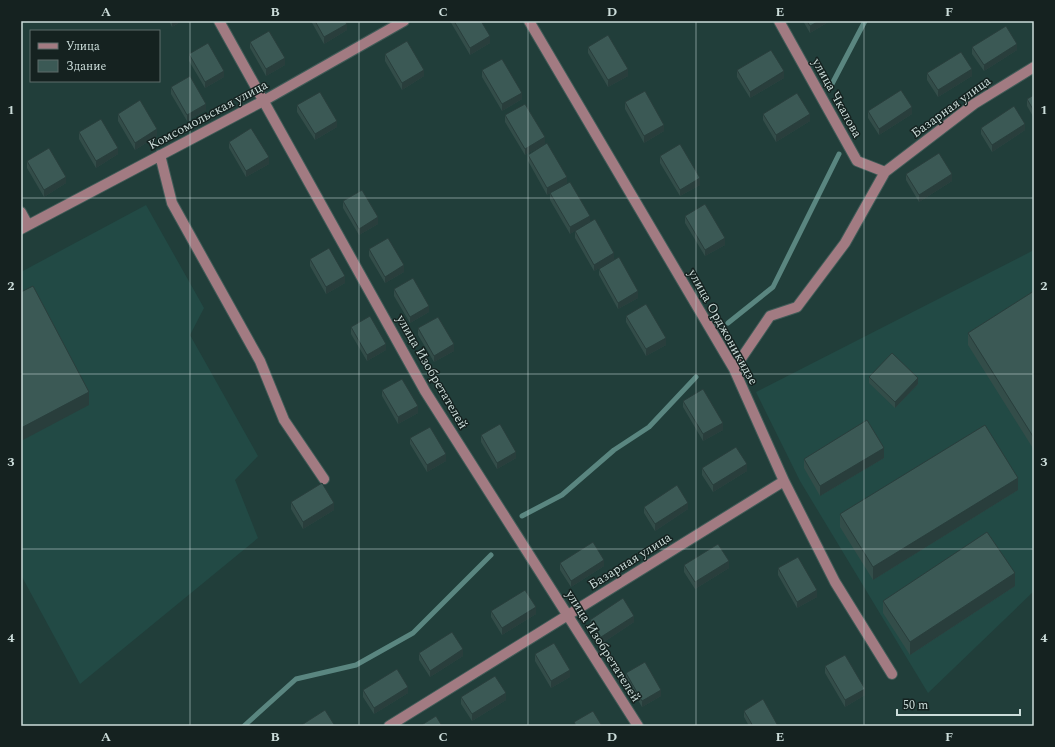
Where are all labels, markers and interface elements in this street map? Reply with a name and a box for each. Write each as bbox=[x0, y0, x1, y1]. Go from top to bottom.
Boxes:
text: A bbox=[101, 2, 111, 22]
text: B bbox=[270, 2, 280, 22]
text: C bbox=[438, 2, 448, 22]
text: D bbox=[607, 2, 617, 22]
text: E bbox=[776, 2, 785, 22]
text: F bbox=[945, 2, 953, 22]
legend bbox=[30, 30, 160, 82]
text: Улица bbox=[66, 37, 100, 56]
street label: улица Чкалова bbox=[806, 54, 867, 142]
text: Здание bbox=[66, 57, 106, 76]
street label: Базарная улица bbox=[907, 71, 996, 143]
street label: Комсомольская улица bbox=[145, 75, 272, 155]
text: 1 bbox=[7, 100, 15, 120]
text: 1 bbox=[1040, 100, 1048, 120]
street label: улица Орджоникидзе bbox=[682, 265, 763, 389]
text: 2 bbox=[7, 276, 15, 296]
text: 2 bbox=[1040, 276, 1048, 296]
street label: улица Изобретателей bbox=[391, 310, 473, 433]
text: 3 bbox=[7, 452, 15, 472]
text: 3 bbox=[1040, 452, 1048, 472]
street label: Базарная улица bbox=[585, 527, 676, 594]
street label: улица Изобретателей bbox=[560, 585, 646, 706]
text: 4 bbox=[7, 628, 15, 648]
text: 4 bbox=[1040, 628, 1048, 648]
scale bar bbox=[897, 691, 1020, 717]
text: 50 m bbox=[903, 696, 928, 715]
text: A bbox=[101, 727, 111, 747]
text: B bbox=[270, 727, 280, 747]
text: C bbox=[438, 727, 448, 747]
text: D bbox=[607, 727, 617, 747]
text: E bbox=[776, 727, 785, 747]
text: F bbox=[945, 727, 953, 747]

